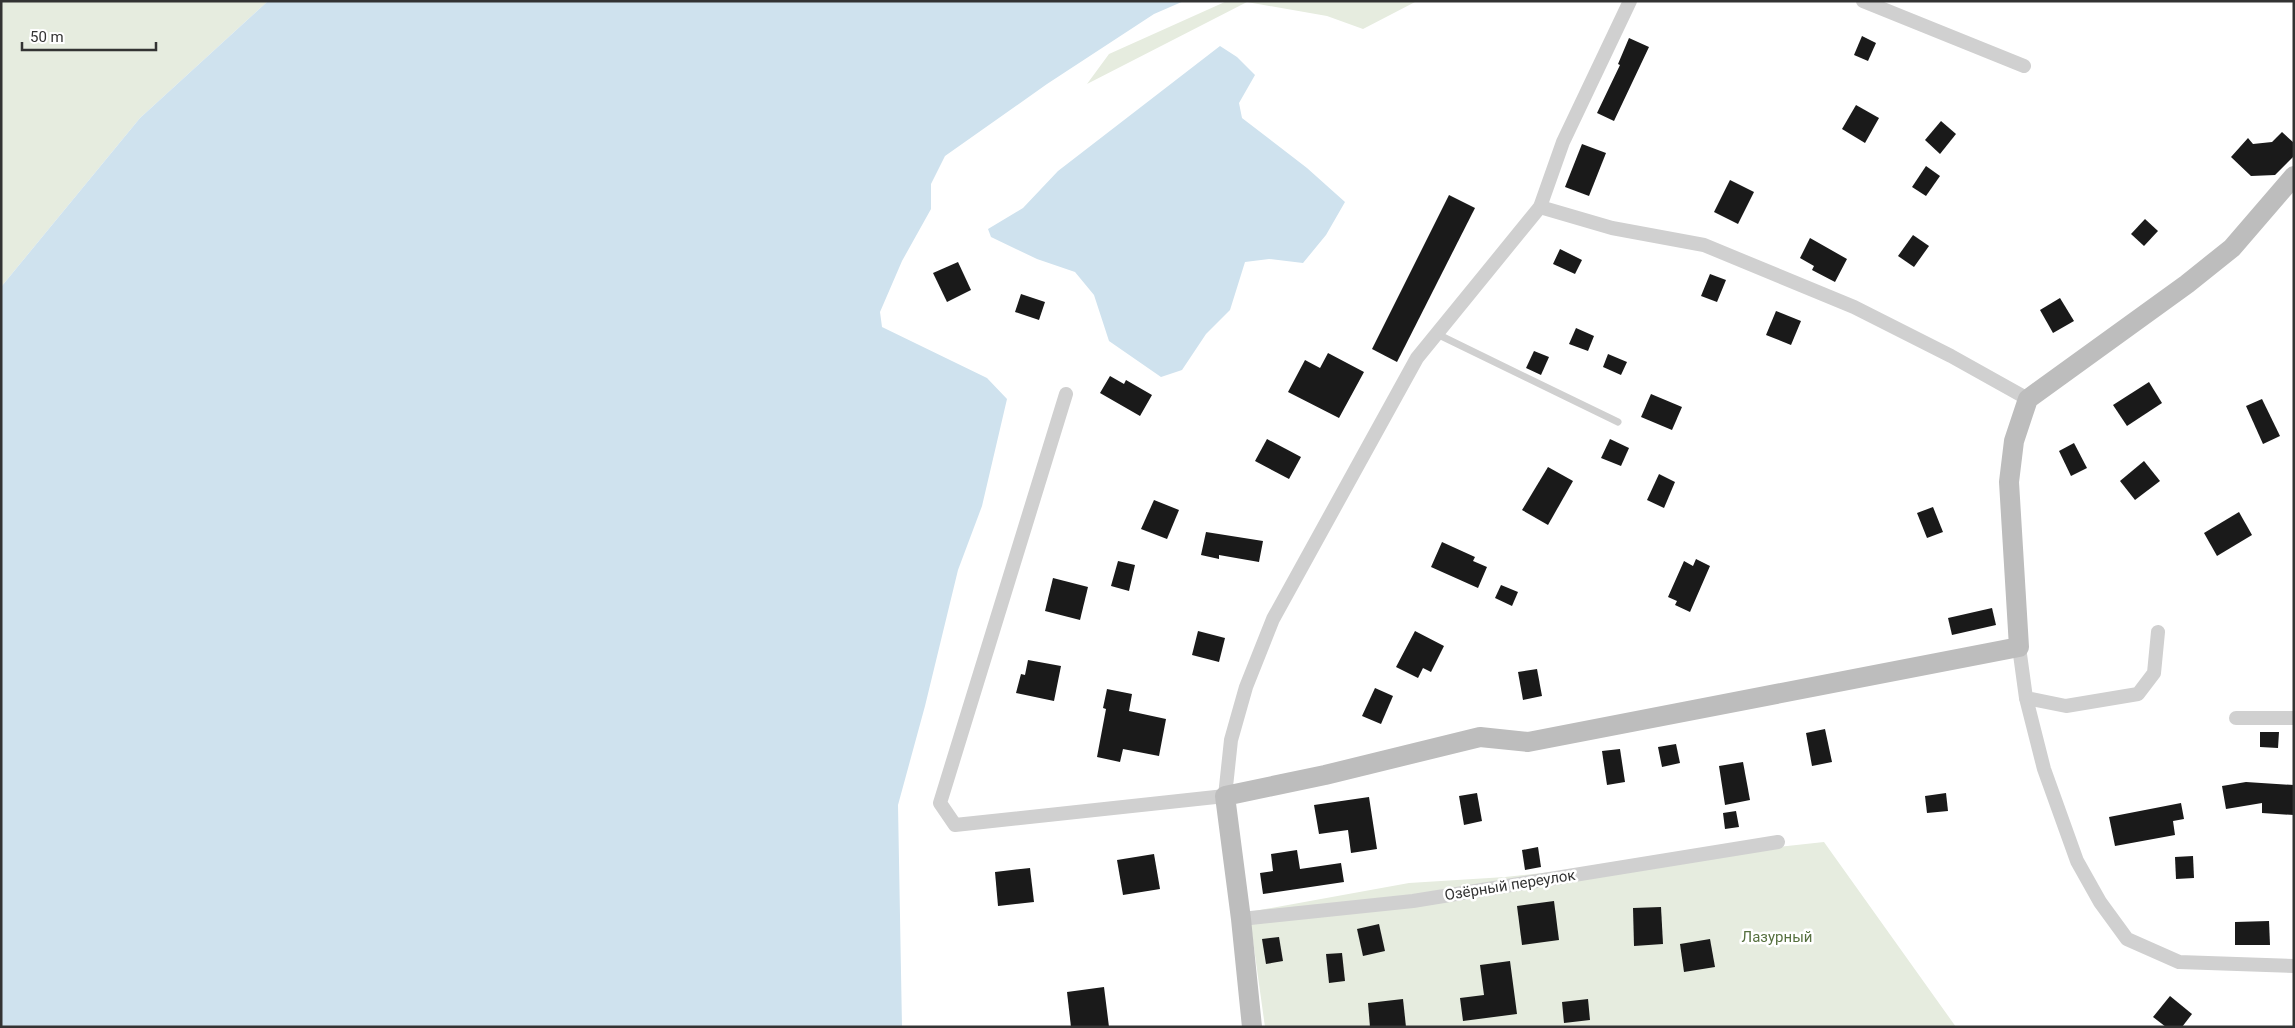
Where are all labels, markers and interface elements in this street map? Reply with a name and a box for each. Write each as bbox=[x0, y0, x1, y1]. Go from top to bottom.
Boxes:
scale bar bbox=[22, 20, 156, 52]
text: 50 m bbox=[30, 28, 64, 46]
street label: Озёрный переулок bbox=[1443, 866, 1577, 904]
park label: Лазурный bbox=[1742, 928, 1812, 946]

